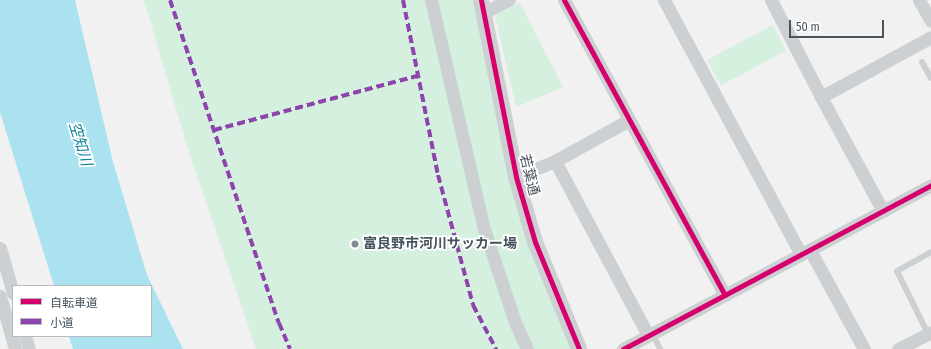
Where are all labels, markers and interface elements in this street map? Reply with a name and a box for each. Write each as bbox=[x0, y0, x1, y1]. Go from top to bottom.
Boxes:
scale bar bbox=[791, 12, 886, 38]
text: 50 m bbox=[796, 20, 820, 34]
water label: 空知川 bbox=[65, 120, 95, 168]
street label: 若葉通 bbox=[516, 153, 542, 197]
place label: 富良野市河川サッカー場 bbox=[363, 236, 517, 252]
marker: 富良野市河川サッカー場 bbox=[350, 239, 360, 249]
legend bbox=[12, 285, 152, 337]
text: 自転車道 bbox=[50, 296, 98, 310]
text: 小道 bbox=[50, 316, 74, 330]

